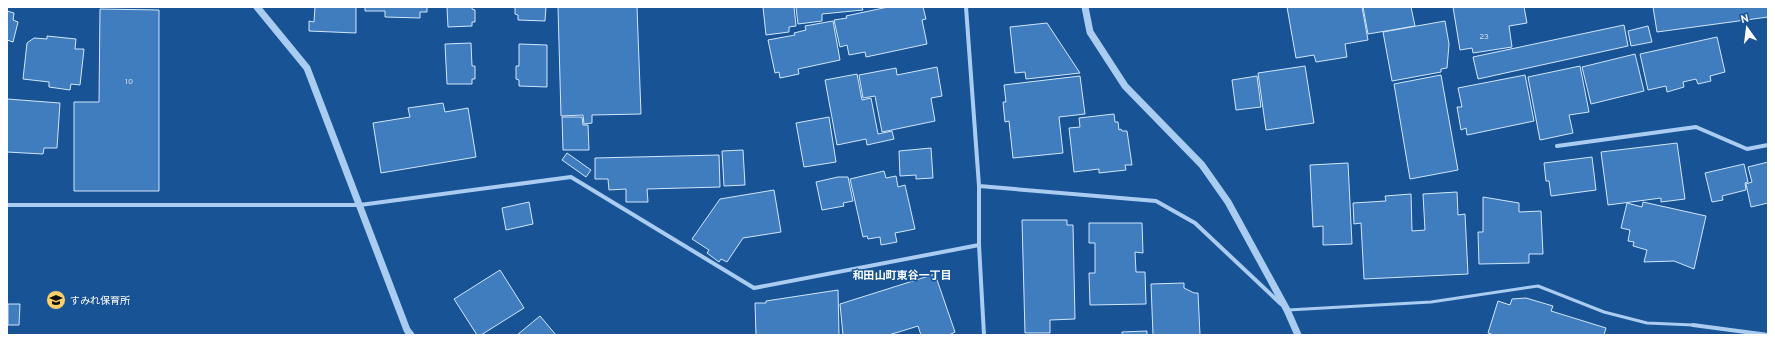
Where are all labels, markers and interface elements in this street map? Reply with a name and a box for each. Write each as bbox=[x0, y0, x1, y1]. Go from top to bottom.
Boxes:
north arrow bbox=[1727, 8, 1767, 48]
text: N bbox=[1739, 12, 1750, 27]
house number: 23 bbox=[1479, 32, 1489, 42]
house number: 10 bbox=[125, 77, 133, 87]
district label: 和田山町東谷一丁目 bbox=[853, 269, 952, 283]
school or university icon: すみれ保育所 bbox=[45, 289, 67, 311]
place label: すみれ保育所 bbox=[70, 295, 130, 308]

